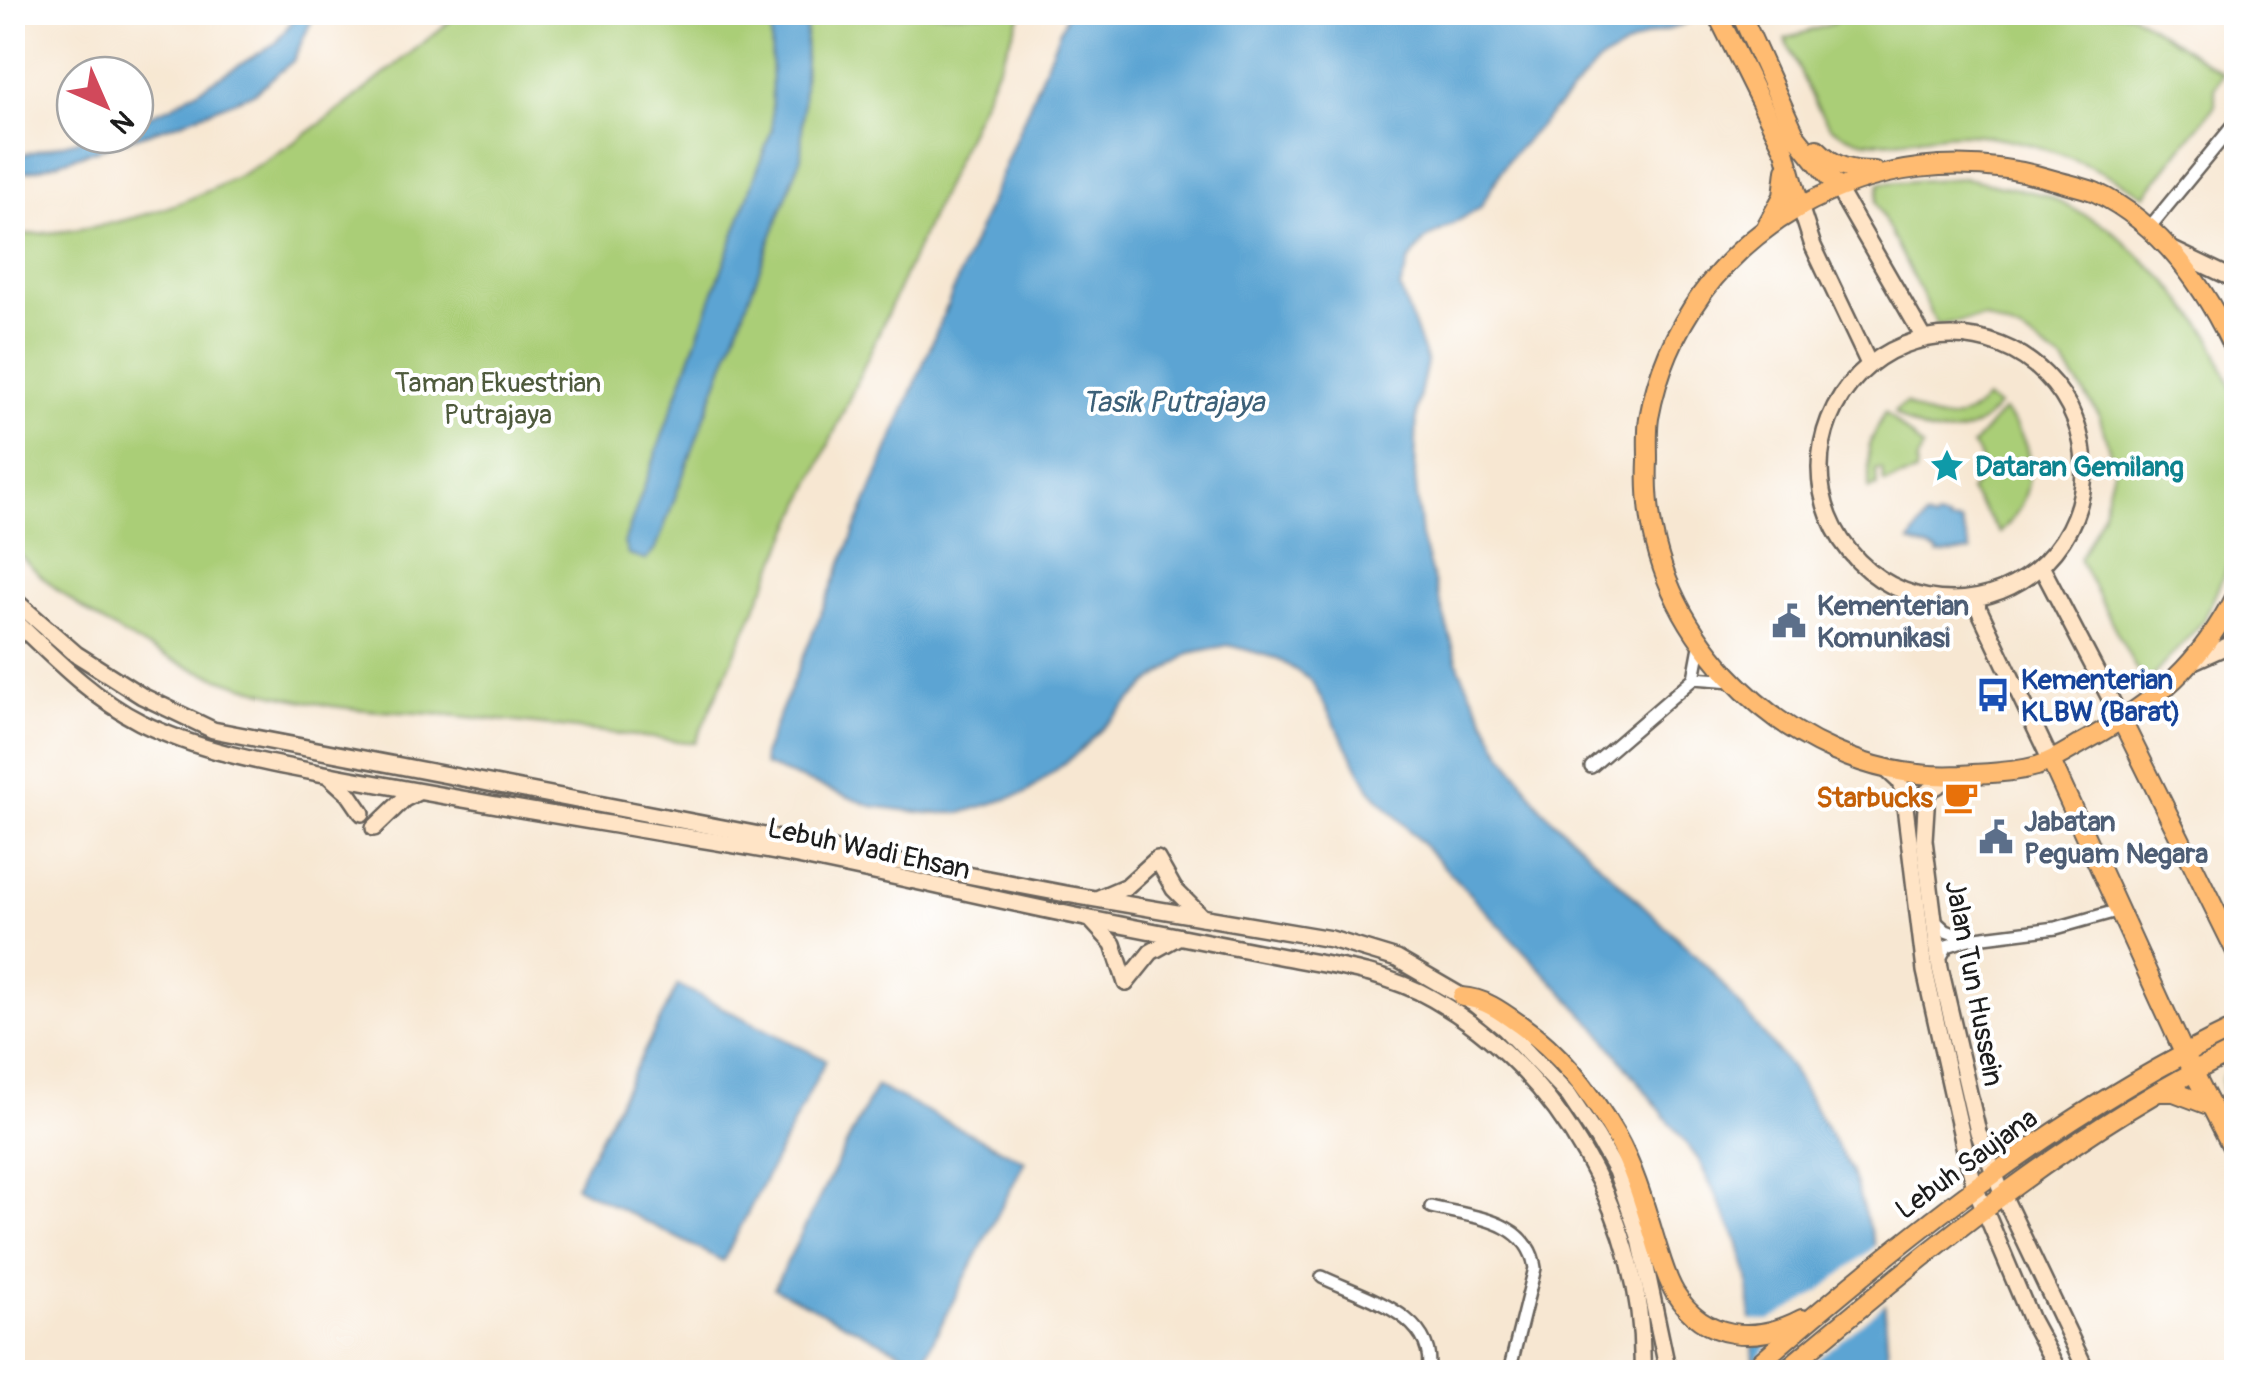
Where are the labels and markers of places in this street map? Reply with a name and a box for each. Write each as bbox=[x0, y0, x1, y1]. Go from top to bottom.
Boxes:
place icon: Dataran Gemilang bbox=[1928, 447, 1966, 485]
place label: Dataran Gemilang bbox=[1975, 450, 2184, 485]
place label: Kementerian Komunikasi bbox=[1817, 589, 1969, 656]
public building icon: Kementerian Komunikasi bbox=[1770, 602, 1808, 640]
place label: Kementerian KLBW (Barat) bbox=[2021, 663, 2181, 730]
bus stop icon: Kementerian KLBW (Barat) bbox=[1974, 676, 2012, 714]
cafe icon: Starbucks bbox=[1942, 778, 1980, 816]
place label: Starbucks bbox=[1816, 781, 1933, 816]
place label: Jabatan Peguam Negara bbox=[2024, 805, 2208, 872]
public building icon: Jabatan Peguam Negara bbox=[1977, 818, 2015, 856]

